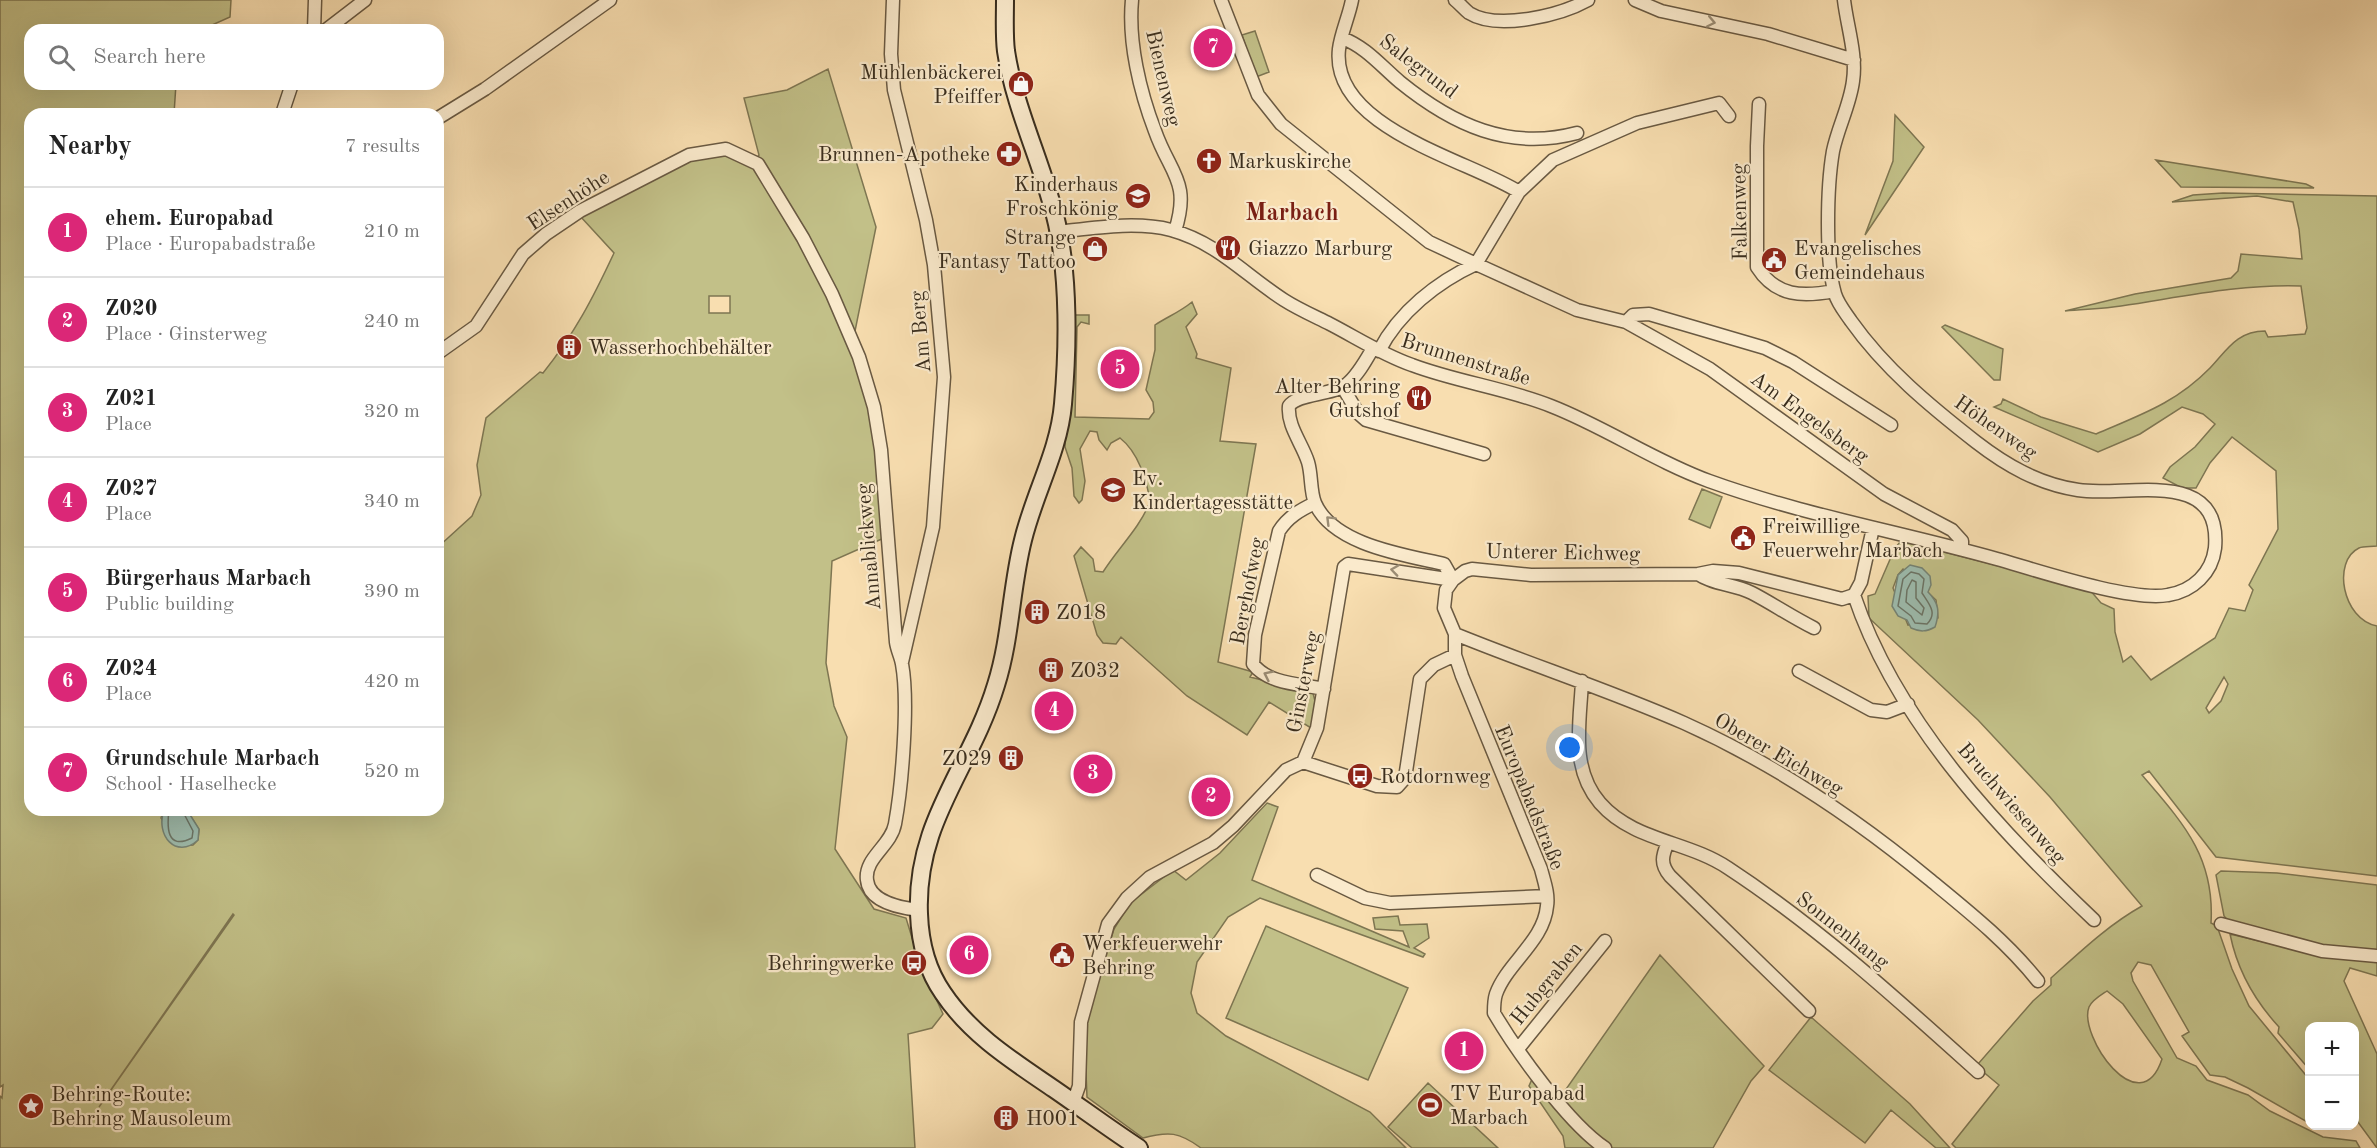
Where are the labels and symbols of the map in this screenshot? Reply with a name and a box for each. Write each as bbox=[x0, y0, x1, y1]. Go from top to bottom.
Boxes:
one-way arrow bbox=[1706, 14, 1716, 27]
pin: 7 bbox=[1194, 26, 1232, 70]
street label: Bienenweg bbox=[1141, 28, 1184, 129]
street label: Salegrund bbox=[1375, 31, 1461, 103]
place label: Mühlenbäckerei Pfeiffer bbox=[860, 63, 1002, 108]
shop icon: Mühlenbäckerei Pfeiffer bbox=[1006, 69, 1036, 99]
pharmacy icon: Brunnen-Apotheke bbox=[994, 139, 1024, 169]
place label: Brunnen-Apotheke bbox=[818, 145, 990, 166]
church icon: Markuskirche bbox=[1194, 146, 1224, 176]
place label: Markuskirche bbox=[1228, 152, 1351, 173]
street label: Falkenweg bbox=[1729, 163, 1752, 261]
street label: Elsenhöhe bbox=[524, 167, 614, 235]
place label: Kinderhaus Froschkönig bbox=[1005, 175, 1119, 220]
school or university icon: Kinderhaus Froschkönig bbox=[1123, 181, 1153, 211]
district label: Marbach bbox=[1245, 202, 1339, 226]
place label: Strange Fantasy Tattoo bbox=[938, 228, 1076, 273]
restaurant icon: Giazzo Marburg bbox=[1213, 233, 1243, 263]
shop icon: Strange Fantasy Tattoo bbox=[1080, 234, 1110, 264]
place label: Giazzo Marburg bbox=[1248, 239, 1393, 260]
place label: Evangelisches Gemeindehaus bbox=[1794, 239, 1925, 284]
public building icon: Evangelisches Gemeindehaus bbox=[1759, 245, 1789, 275]
street label: Am Berg bbox=[907, 289, 936, 374]
street label: Brunnenstraße bbox=[1398, 331, 1533, 390]
building icon: Wasserhochbehälter bbox=[554, 332, 584, 362]
place label: Wasserhochbehälter bbox=[588, 338, 772, 359]
pin: 5 bbox=[1100, 346, 1140, 392]
street label: Am Engelsberg bbox=[1746, 368, 1873, 468]
place label: Alter Behring Gutshof bbox=[1274, 377, 1401, 422]
restaurant icon: Alter Behring Gutshof bbox=[1404, 383, 1434, 413]
street label: Höhenweg bbox=[1950, 392, 2041, 465]
place label: Ev. Kindertagesstätte bbox=[1132, 469, 1293, 514]
school or university icon: Ev. Kindertagesstätte bbox=[1098, 475, 1128, 505]
street label: Annablickweg bbox=[853, 482, 886, 611]
one-way arrow bbox=[1327, 517, 1338, 528]
place label: Freiwillige Feuerwehr Marbach bbox=[1762, 517, 1943, 562]
public building icon: Freiwillige Feuerwehr Marbach bbox=[1728, 523, 1758, 553]
street label: Berghofweg bbox=[1228, 535, 1269, 647]
street label: Unterer Eichweg bbox=[1486, 542, 1641, 565]
one-way arrow bbox=[1390, 565, 1400, 577]
building icon: Z018 bbox=[1022, 597, 1052, 627]
place label: Z018 bbox=[1056, 603, 1106, 624]
street label: Ginsterweg bbox=[1284, 629, 1325, 735]
building icon: Z032 bbox=[1036, 655, 1066, 685]
place label: Z032 bbox=[1070, 661, 1120, 682]
one-way arrow bbox=[1263, 671, 1274, 683]
pin: 4 bbox=[1034, 688, 1074, 734]
street label: Oberer Eichweg bbox=[1710, 710, 1847, 801]
street label: Europabadstraße bbox=[1490, 722, 1567, 873]
your location bbox=[1555, 733, 1584, 762]
street label: Bruchwiesenweg bbox=[1953, 739, 2069, 869]
building icon: Z029 bbox=[996, 743, 1026, 773]
place label: Z029 bbox=[942, 749, 992, 770]
pin: 3 bbox=[1074, 752, 1112, 796]
bus stop icon: Rotdornweg bbox=[1345, 761, 1375, 791]
place label: Rotdornweg bbox=[1380, 767, 1491, 788]
pin: 2 bbox=[1192, 774, 1230, 820]
street label: Sonnenhang bbox=[1792, 889, 1893, 974]
pin: 6 bbox=[950, 932, 988, 978]
place label: Werkfeuerwehr Behring bbox=[1082, 934, 1223, 979]
street label: Hubgraben bbox=[1507, 938, 1587, 1030]
public building icon: Werkfeuerwehr Behring bbox=[1047, 940, 1077, 970]
bus stop icon: Behringwerke bbox=[899, 948, 929, 978]
place label: Behringwerke bbox=[767, 954, 894, 975]
pin: 1 bbox=[1444, 1028, 1484, 1074]
place label: TV Europabad Marbach bbox=[1450, 1084, 1585, 1129]
place label: Behring-Route: Behring Mausoleum bbox=[51, 1085, 231, 1130]
sports icon: TV Europabad Marbach bbox=[1415, 1090, 1445, 1120]
place icon: Behring-Route: Behring Mausoleum bbox=[16, 1091, 46, 1121]
building icon: H001 bbox=[991, 1103, 1021, 1133]
place label: H001 bbox=[1026, 1109, 1079, 1130]

